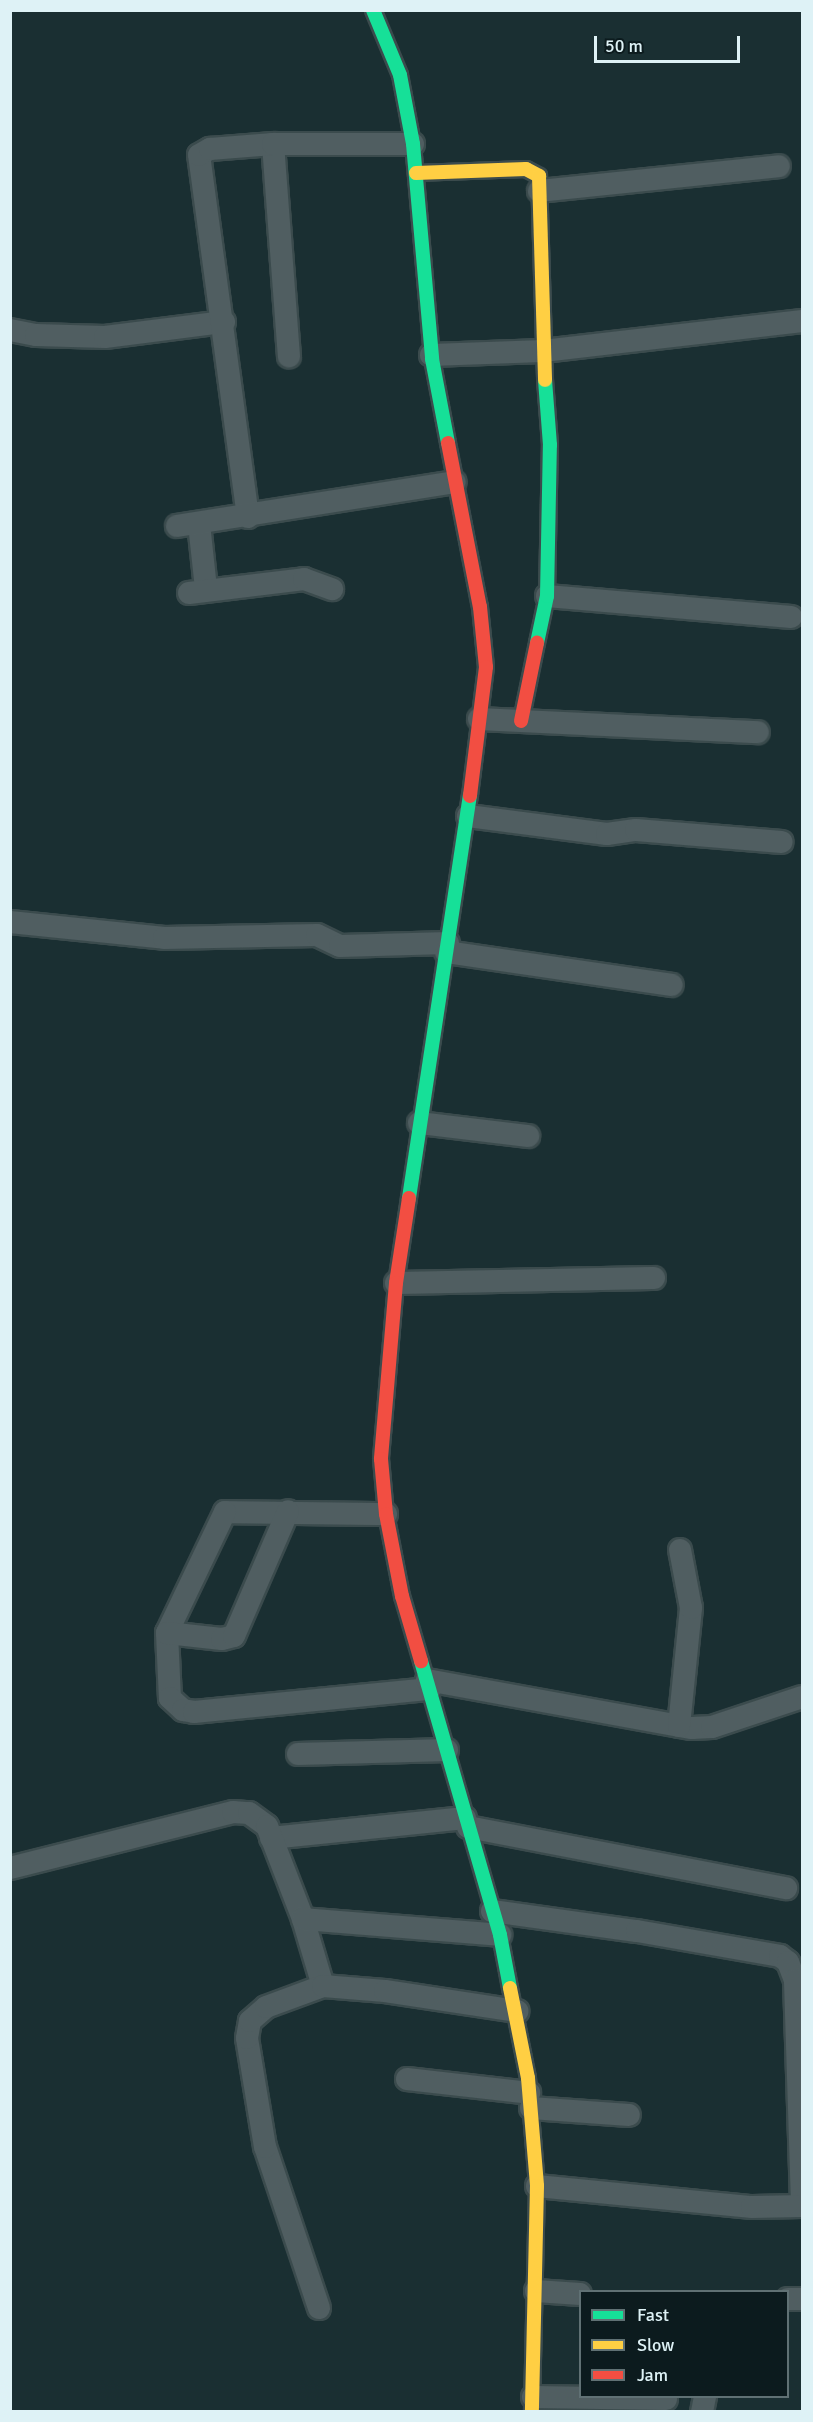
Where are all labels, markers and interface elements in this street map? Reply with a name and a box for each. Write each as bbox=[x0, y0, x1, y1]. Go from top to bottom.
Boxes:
scale bar bbox=[597, 24, 742, 62]
text: 50 m bbox=[605, 35, 643, 57]
legend bbox=[579, 2290, 789, 2398]
text: Fast bbox=[637, 2304, 669, 2326]
text: Slow bbox=[637, 2334, 674, 2356]
text: Jam bbox=[637, 2364, 668, 2386]

